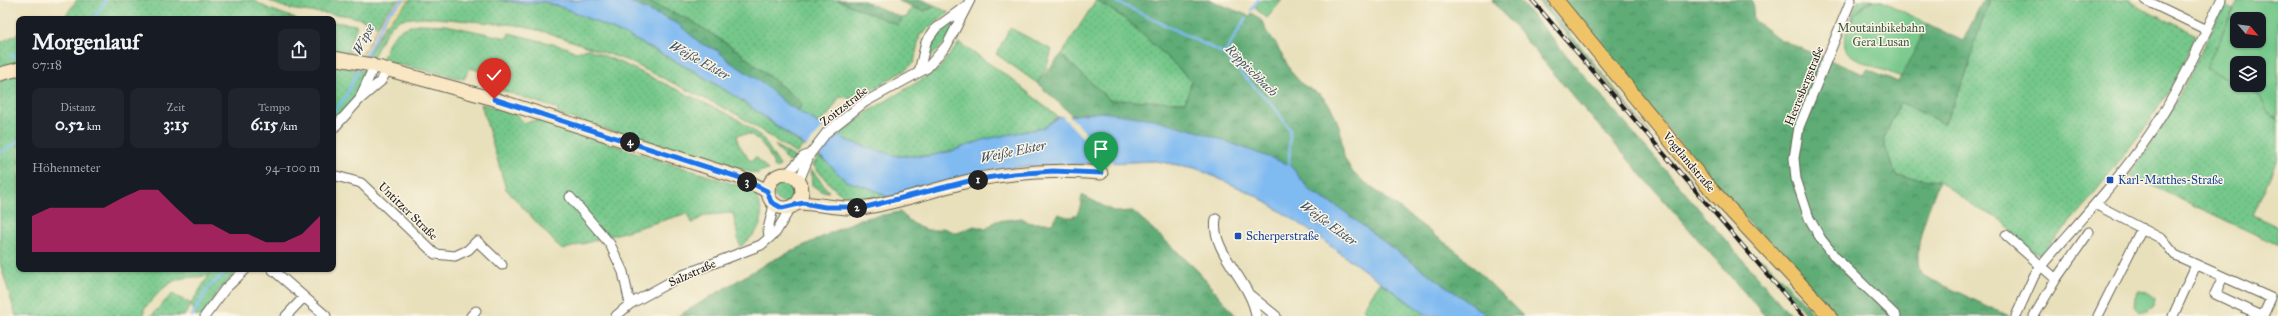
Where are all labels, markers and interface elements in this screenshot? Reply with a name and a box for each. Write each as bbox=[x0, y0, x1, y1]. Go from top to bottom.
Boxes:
north arrow bbox=[2230, 12, 2266, 48]
map controls bbox=[2230, 12, 2266, 92]
water label: Wipse bbox=[349, 20, 379, 57]
park label: Moutainbikebahn Gera Lusan bbox=[1837, 21, 1925, 49]
text: Morgenlauf bbox=[32, 28, 140, 55]
button: share bbox=[278, 29, 320, 71]
water label: Weiße Elster bbox=[667, 38, 733, 84]
water label: Röppischbach bbox=[1221, 41, 1281, 101]
street label: Heeresbergstraße bbox=[1782, 44, 1827, 128]
button: layers bbox=[2230, 56, 2266, 92]
text: 07:18 bbox=[32, 57, 62, 73]
pin bbox=[477, 58, 511, 99]
icon: check bbox=[483, 64, 505, 86]
street label: Zoitzstraße bbox=[818, 83, 870, 129]
text: Distanz bbox=[60, 101, 96, 114]
text: Zeit bbox=[167, 101, 185, 114]
text: Tempo bbox=[258, 101, 290, 114]
text: 0.52 bbox=[55, 114, 84, 135]
text: 3:15 bbox=[163, 114, 189, 135]
text: 6:15 bbox=[250, 114, 278, 135]
text: km bbox=[84, 120, 101, 133]
text: /km bbox=[278, 120, 298, 133]
street label: Vogtlandstraße bbox=[1659, 128, 1718, 195]
pin: 4 bbox=[620, 132, 640, 152]
pin bbox=[1084, 132, 1118, 173]
text: 4 bbox=[627, 135, 633, 148]
water label: Weiße Elster bbox=[979, 137, 1048, 167]
icon: arrive bbox=[1090, 138, 1112, 160]
text: Höhenmeter bbox=[32, 160, 101, 176]
text: 94–100 m bbox=[265, 160, 320, 176]
pin: 1 bbox=[968, 170, 988, 190]
pin: 3 bbox=[737, 172, 757, 192]
text: 1 bbox=[976, 173, 980, 186]
place label: Karl-Matthes-Straße bbox=[2118, 173, 2223, 187]
text: 3 bbox=[745, 175, 749, 188]
marker: Karl-Matthes-Straße bbox=[2105, 175, 2115, 185]
street label: Untitzer Straße bbox=[375, 179, 441, 243]
pin: 2 bbox=[847, 198, 867, 218]
water label: Weiße Elster bbox=[1297, 198, 1360, 250]
text: 2 bbox=[854, 201, 860, 214]
place label: Scherperstraße bbox=[1246, 229, 1319, 243]
marker: Scherperstraße bbox=[1233, 231, 1243, 241]
street label: Salzstraße bbox=[666, 256, 718, 290]

